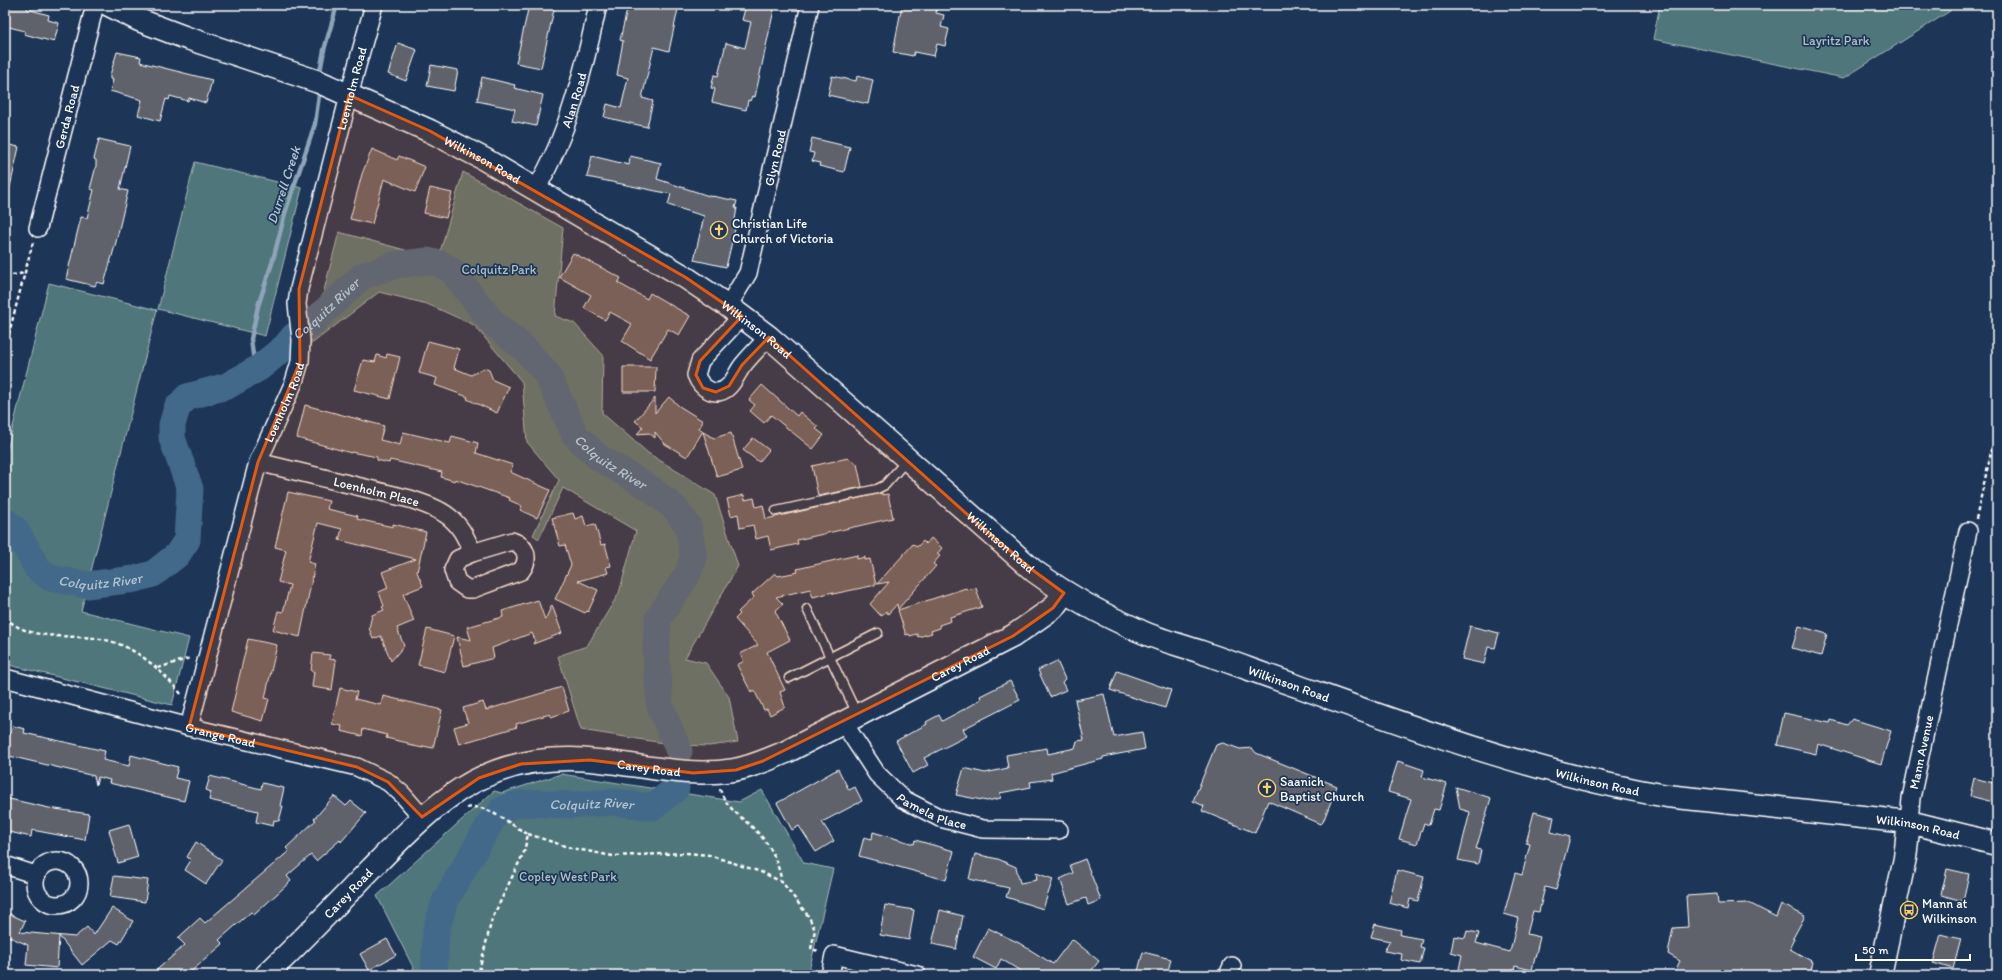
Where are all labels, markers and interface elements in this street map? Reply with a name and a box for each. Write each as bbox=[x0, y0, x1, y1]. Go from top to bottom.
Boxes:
park label: Layritz Park bbox=[1802, 33, 1870, 48]
street label: Loenholm Road bbox=[333, 45, 369, 132]
street label: Alan Road bbox=[558, 71, 589, 130]
street label: Gerda Road bbox=[51, 83, 82, 150]
street label: Glyn Road bbox=[761, 128, 788, 187]
street label: Wilkinson Road bbox=[442, 132, 524, 187]
water label: Durrell Creek bbox=[263, 143, 305, 226]
place label: Christian Life Church of Victoria bbox=[732, 216, 834, 246]
church icon: Christian Life Church of Victoria bbox=[709, 220, 729, 240]
park label: Colquitz Park bbox=[462, 262, 537, 277]
water label: Colquitz River bbox=[289, 273, 364, 343]
street label: Wilkinson Road bbox=[719, 296, 795, 361]
street label: Loenholm Road bbox=[260, 361, 307, 445]
water label: Colquitz River bbox=[571, 431, 651, 494]
street label: Loenholm Place bbox=[332, 473, 422, 509]
street label: Wilkinson Road bbox=[964, 508, 1038, 576]
water label: Colquitz River bbox=[57, 569, 145, 594]
street label: Carey Road bbox=[928, 642, 992, 684]
street label: Wilkinson Road bbox=[1246, 662, 1332, 705]
street label: Mann Avenue bbox=[1906, 714, 1936, 791]
street label: Grange Road bbox=[184, 719, 258, 750]
street label: Carey Road bbox=[616, 756, 681, 779]
street label: Wilkinson Road bbox=[1554, 764, 1641, 798]
place label: Saanich Baptist Church bbox=[1280, 774, 1364, 804]
church icon: Saanich Baptist Church bbox=[1257, 778, 1277, 798]
street label: Pamela Place bbox=[894, 790, 968, 832]
water label: Colquitz River bbox=[549, 793, 636, 814]
street label: Wilkinson Road bbox=[1875, 811, 1962, 842]
street label: Carey Road bbox=[320, 865, 376, 921]
park label: Copley West Park bbox=[519, 869, 617, 884]
place label: Mann at Wilkinson bbox=[1922, 896, 1977, 926]
bus stop icon: Mann at Wilkinson bbox=[1899, 900, 1919, 920]
scale bar bbox=[1856, 936, 1970, 962]
text: 50 m bbox=[1862, 943, 1888, 957]

